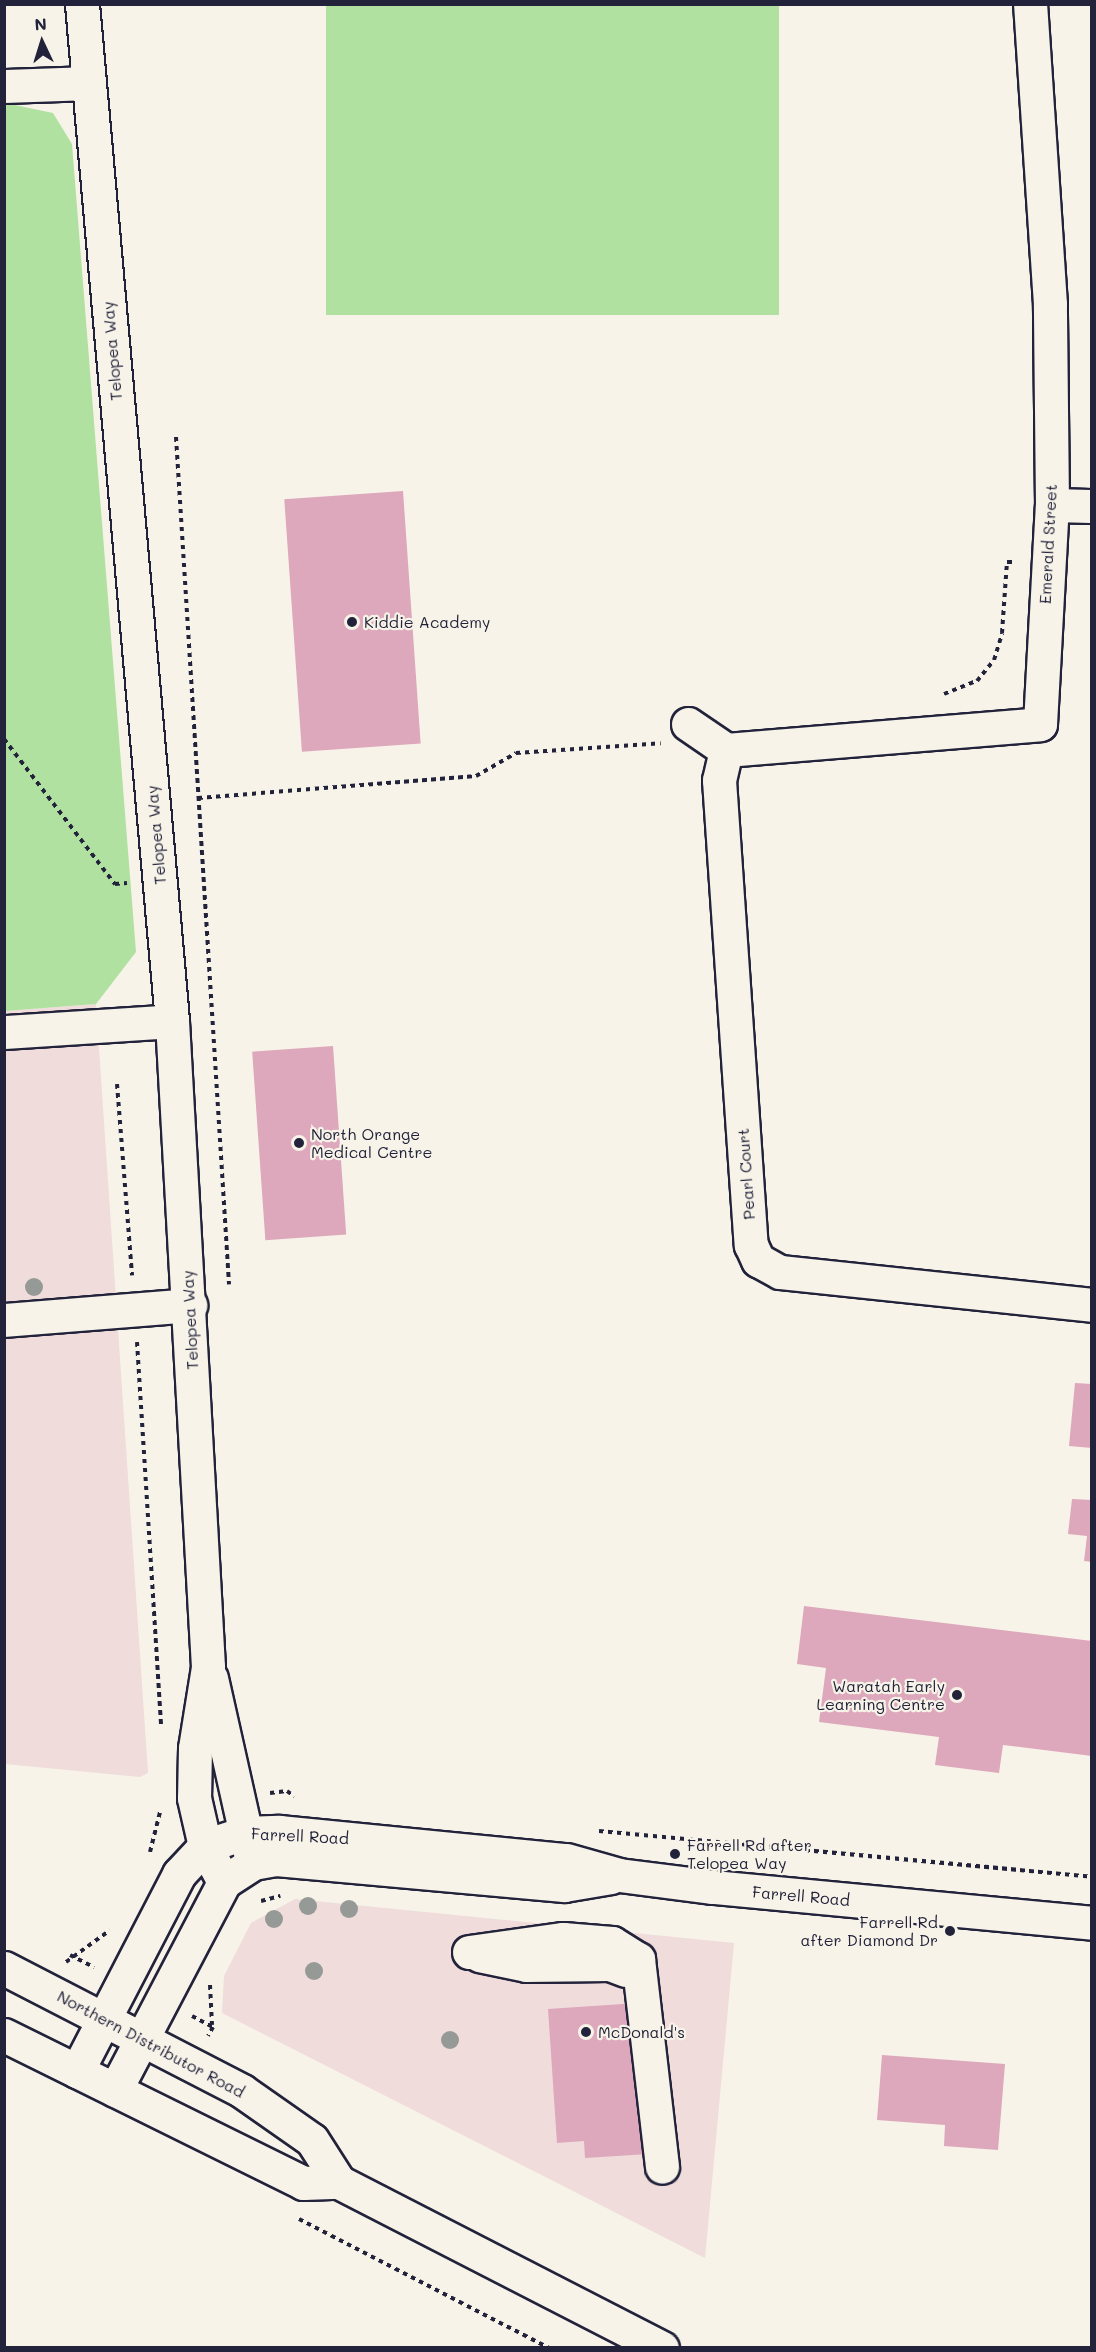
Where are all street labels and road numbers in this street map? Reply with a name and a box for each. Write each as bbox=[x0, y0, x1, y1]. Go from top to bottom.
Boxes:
street label: Telopea Way bbox=[98, 301, 126, 401]
street label: Emerald Street bbox=[1035, 484, 1061, 604]
street label: Telopea Way bbox=[142, 785, 170, 885]
street label: Pearl Court bbox=[733, 1128, 759, 1220]
street label: Telopea Way bbox=[178, 1270, 202, 1370]
street label: Farrell Road bbox=[251, 1824, 349, 1848]
street label: Farrell Road bbox=[751, 1882, 851, 1910]
street label: Northern Distributor Road bbox=[54, 1986, 248, 2102]

